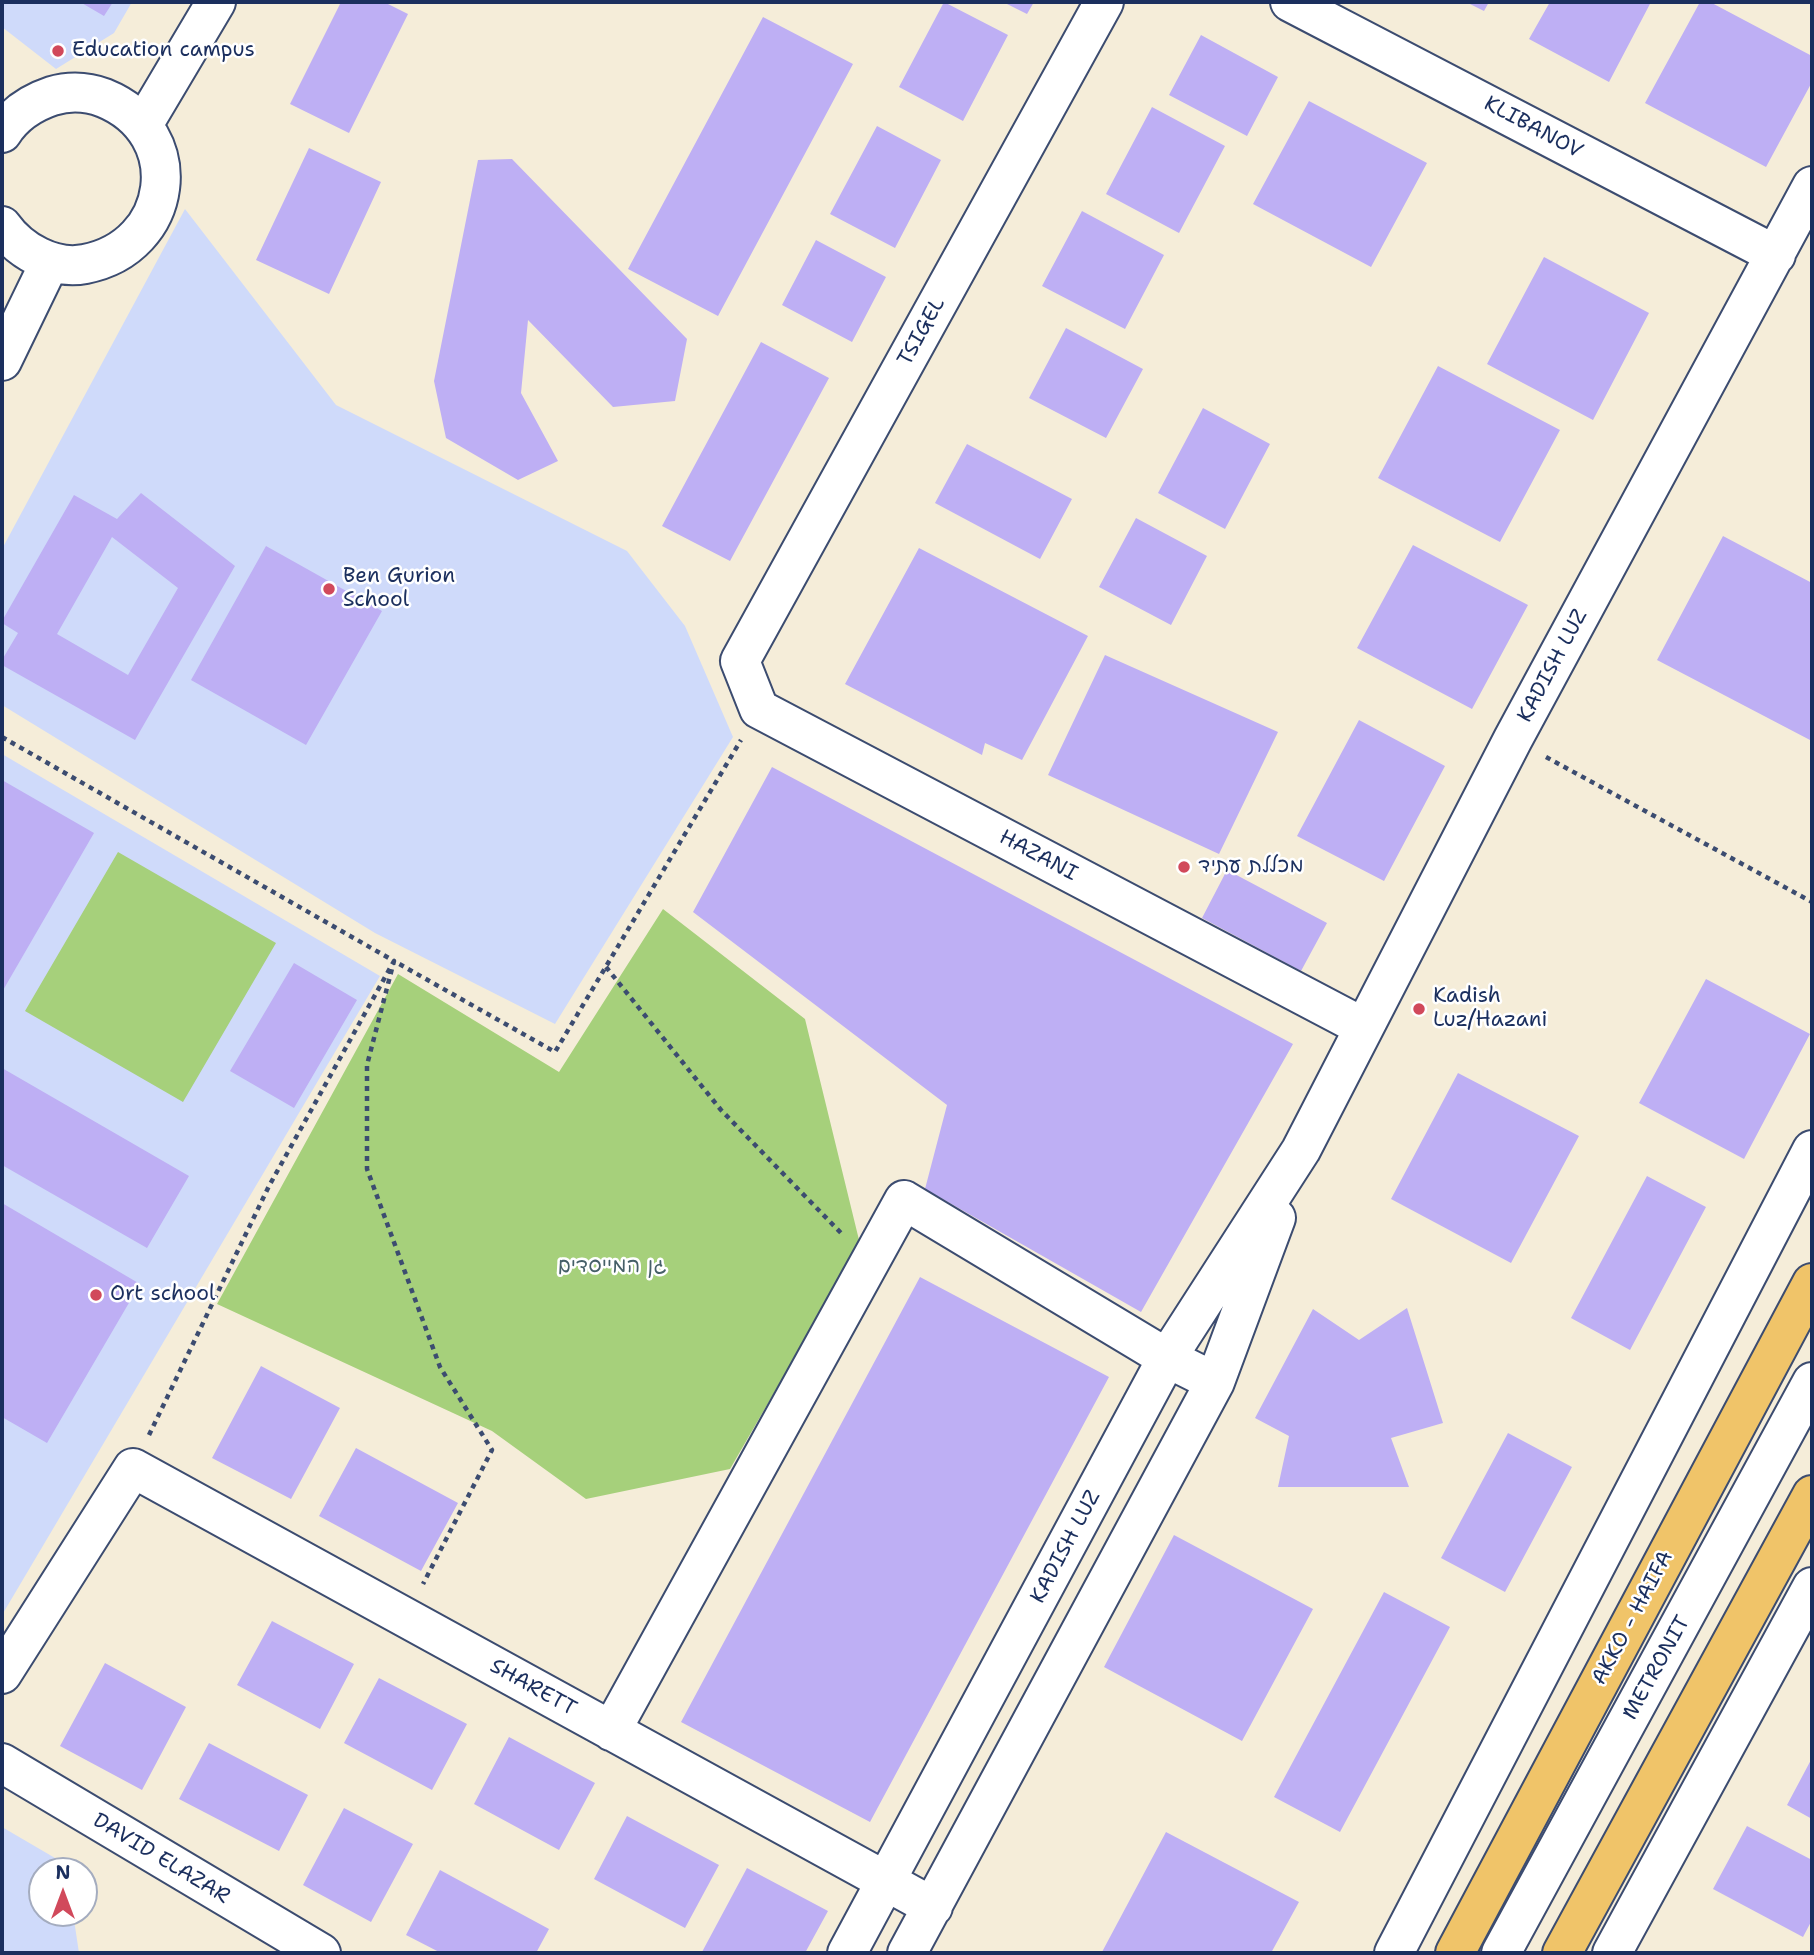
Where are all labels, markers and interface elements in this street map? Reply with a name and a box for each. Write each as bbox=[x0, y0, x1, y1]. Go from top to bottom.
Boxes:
place label: Education campus bbox=[72, 38, 255, 64]
marker: Education campus bbox=[50, 43, 66, 59]
street label: KLIBANOV bbox=[1479, 91, 1587, 165]
street label: TSIGEL bbox=[893, 293, 951, 371]
place label: Ben Gurion School bbox=[343, 564, 455, 614]
marker: Ben Gurion School bbox=[321, 581, 337, 597]
street label: KADISH LUZ bbox=[1513, 605, 1593, 727]
street label: HAZANI bbox=[995, 825, 1081, 887]
place label: מכללת עתיד bbox=[1198, 854, 1304, 880]
marker: מכללת עתיד bbox=[1176, 859, 1192, 875]
place label: Kadish Luz/Hazani bbox=[1433, 984, 1547, 1034]
marker: Kadish Luz/Hazani bbox=[1411, 1001, 1427, 1017]
park label: גן המייסדים bbox=[558, 1254, 666, 1280]
place label: Ort school bbox=[110, 1282, 215, 1308]
marker: Ort school bbox=[88, 1287, 104, 1303]
street label: KADISH LUZ bbox=[1026, 1486, 1106, 1608]
street label: AKKO - HAIFA bbox=[1587, 1547, 1679, 1689]
street label: METRONIT bbox=[1618, 1612, 1696, 1724]
street label: SHARETT bbox=[485, 1654, 581, 1722]
street label: DAVID ELAZAR bbox=[88, 1808, 234, 1910]
north arrow bbox=[28, 1857, 98, 1927]
text: N bbox=[55, 1860, 71, 1885]

